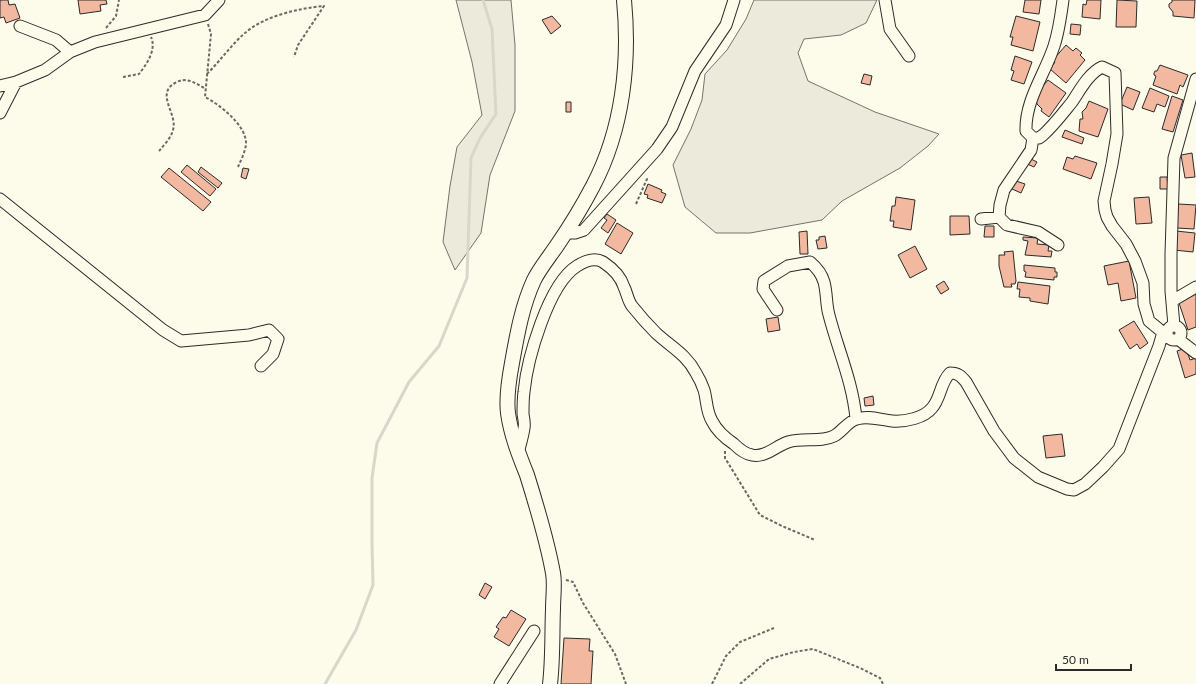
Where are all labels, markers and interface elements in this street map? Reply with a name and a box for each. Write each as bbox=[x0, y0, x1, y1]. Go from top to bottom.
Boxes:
scale bar bbox=[1056, 646, 1131, 672]
text: 50 m bbox=[1062, 652, 1089, 667]

